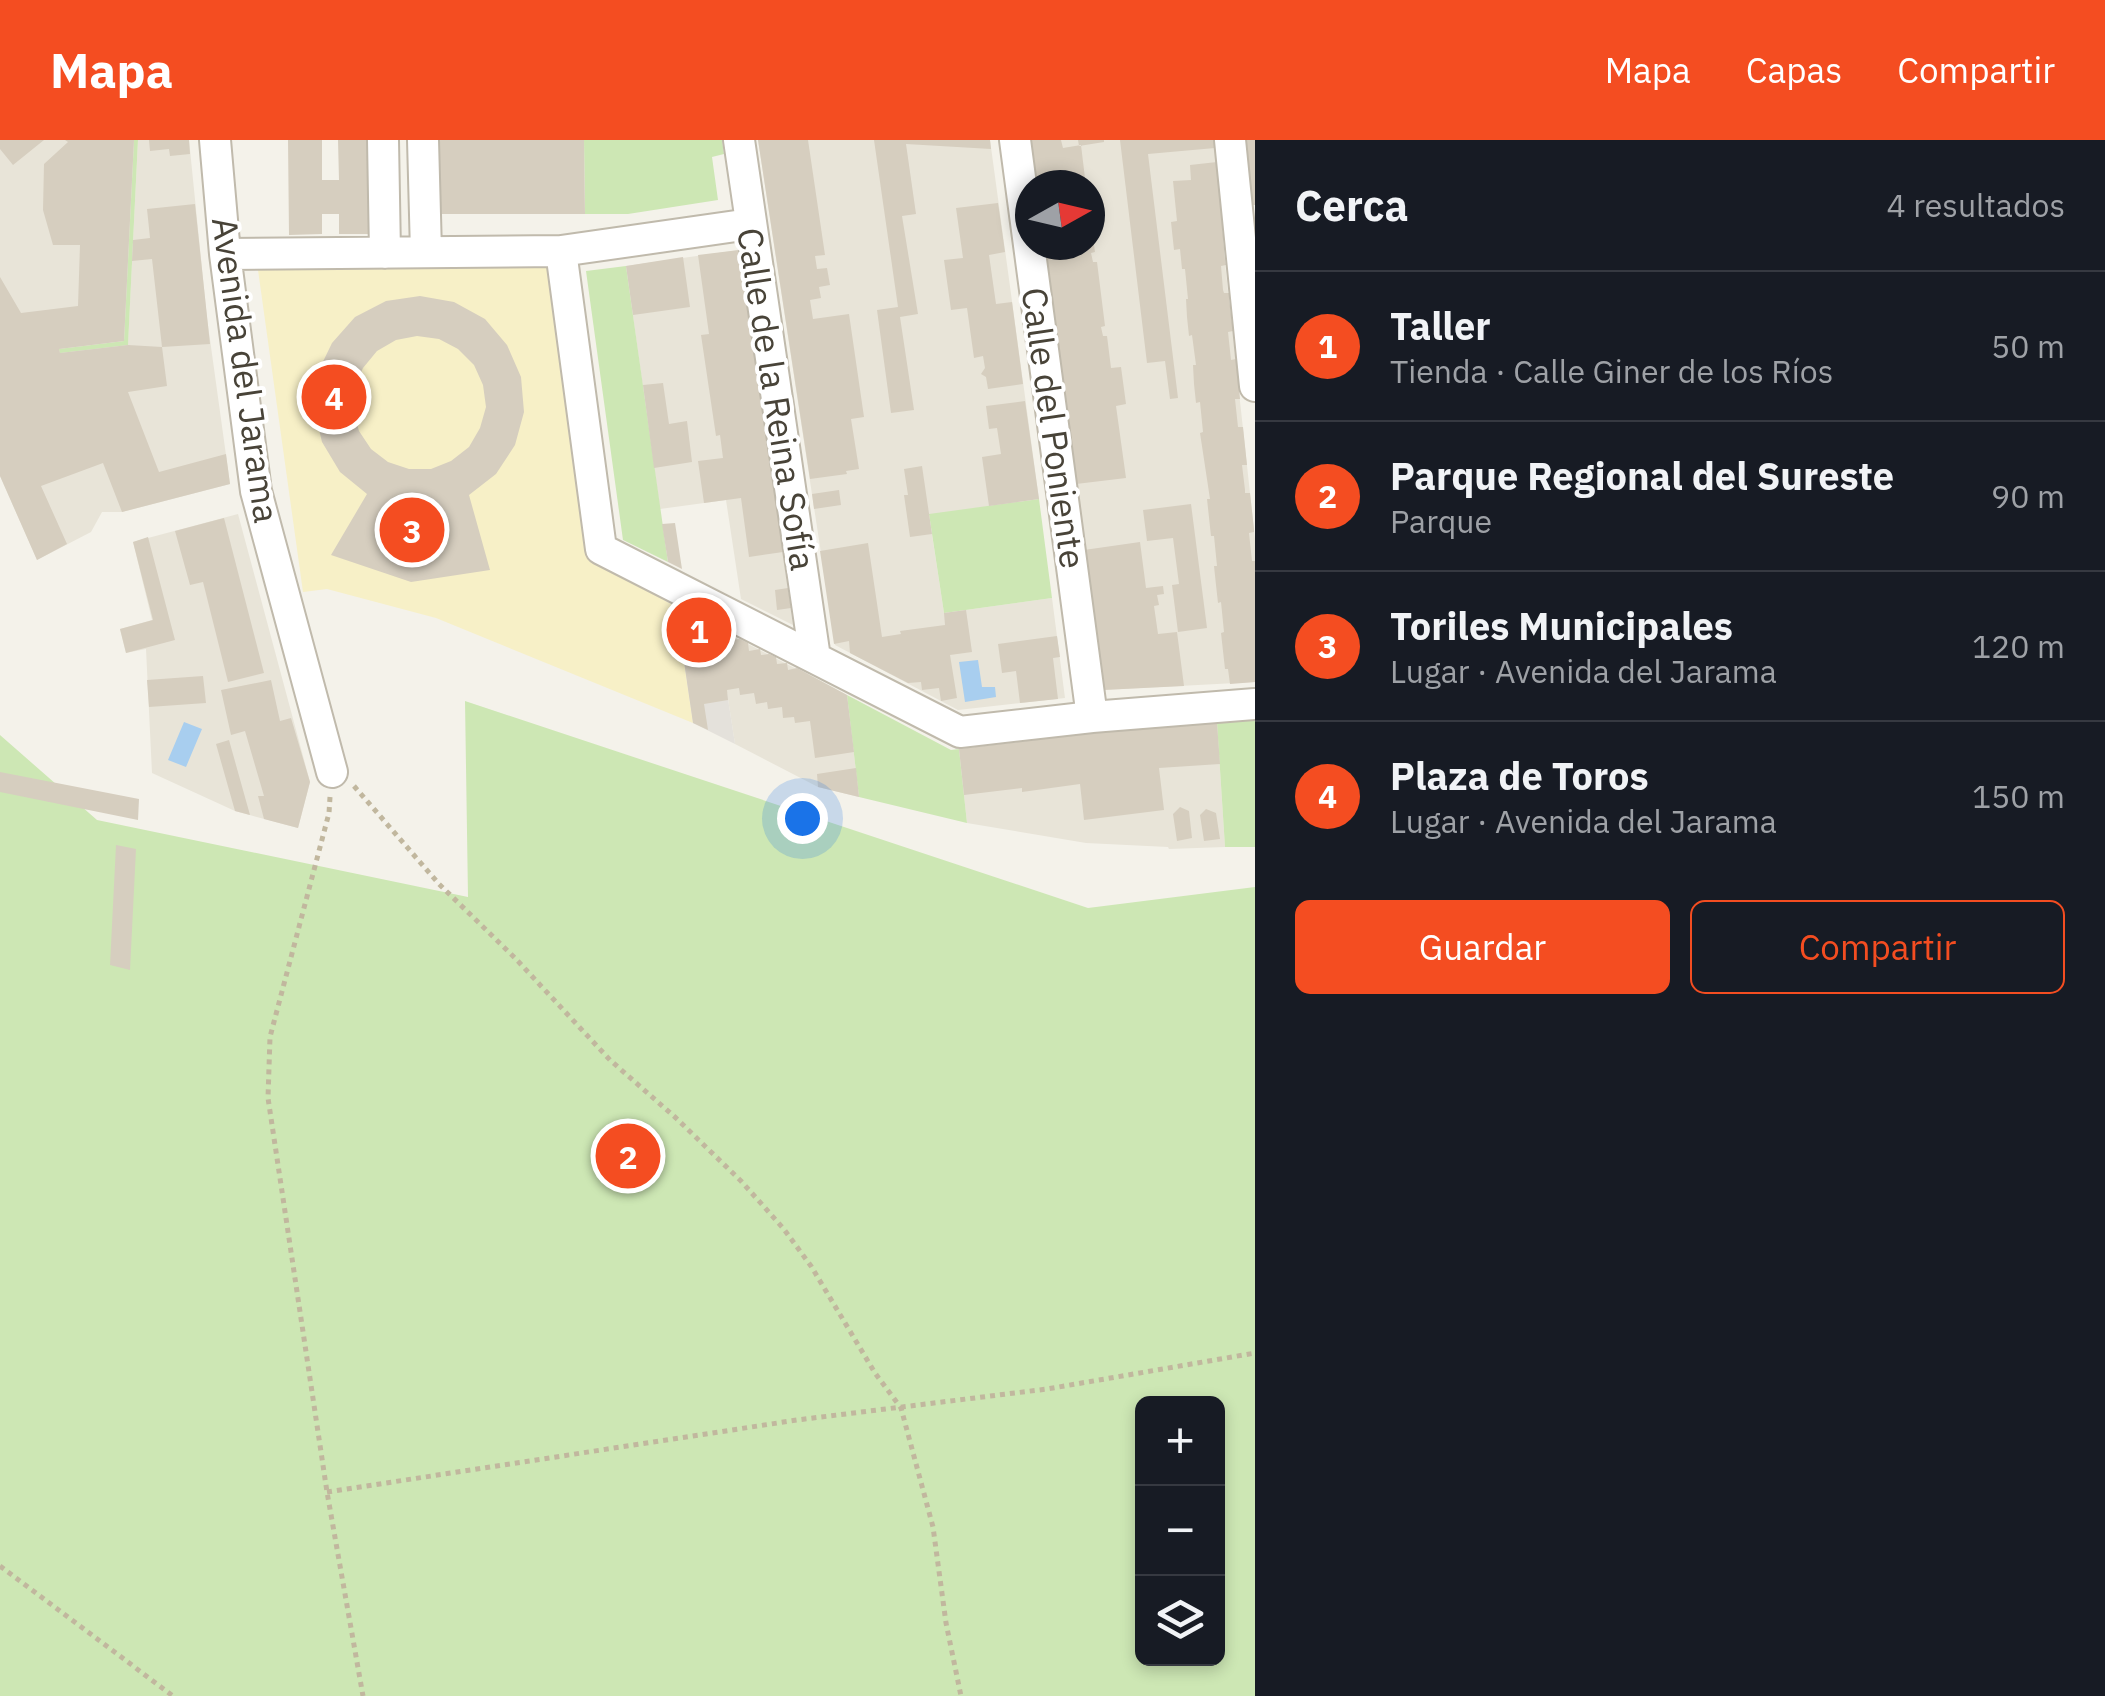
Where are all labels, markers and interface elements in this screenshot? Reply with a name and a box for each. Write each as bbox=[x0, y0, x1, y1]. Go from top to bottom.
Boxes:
text: Mapa bbox=[50, 39, 173, 101]
text: Mapa bbox=[1605, 47, 1691, 93]
text: Capas bbox=[1746, 47, 1842, 93]
text: Compartir bbox=[1897, 47, 2055, 93]
north arrow bbox=[1015, 170, 1105, 260]
text: Cerca bbox=[1295, 178, 1408, 233]
text: 4 resultados bbox=[1886, 184, 2065, 226]
street label: Avenida del Jarama bbox=[202, 214, 290, 526]
street label: Calle de la Reina Sofía bbox=[727, 224, 827, 573]
street label: Calle del Poniente bbox=[1012, 284, 1096, 571]
text: Taller bbox=[1390, 301, 1491, 350]
text: 1 bbox=[1318, 325, 1337, 367]
text: 50 m bbox=[1991, 325, 2065, 367]
text: Tienda · Calle Giner de los Ríos bbox=[1390, 350, 1833, 392]
pin: 4 bbox=[302, 360, 366, 434]
text: Parque Regional del Sureste bbox=[1390, 451, 1894, 500]
text: 2 bbox=[1318, 475, 1337, 517]
text: 90 m bbox=[1991, 475, 2065, 517]
pin: 3 bbox=[380, 492, 444, 568]
text: Parque bbox=[1390, 500, 1492, 542]
pin: 1 bbox=[666, 592, 732, 668]
text: Toriles Municipales bbox=[1390, 601, 1733, 650]
text: 3 bbox=[1318, 625, 1337, 667]
text: 120 m bbox=[1972, 625, 2065, 667]
text: Lugar · Avenida del Jarama bbox=[1390, 650, 1777, 692]
text: Plaza de Toros bbox=[1390, 751, 1649, 800]
text: 4 bbox=[1318, 775, 1337, 817]
text: 150 m bbox=[1972, 775, 2065, 817]
your location bbox=[777, 793, 828, 844]
text: Lugar · Avenida del Jarama bbox=[1390, 800, 1777, 842]
button: Guardar bbox=[1295, 900, 1670, 994]
button: Compartir bbox=[1690, 900, 2065, 994]
pin: 2 bbox=[596, 1118, 660, 1194]
map controls bbox=[1135, 1396, 1225, 1666]
button: + bbox=[1135, 1396, 1225, 1486]
button: − bbox=[1135, 1486, 1225, 1576]
button: layers bbox=[1135, 1576, 1225, 1666]

